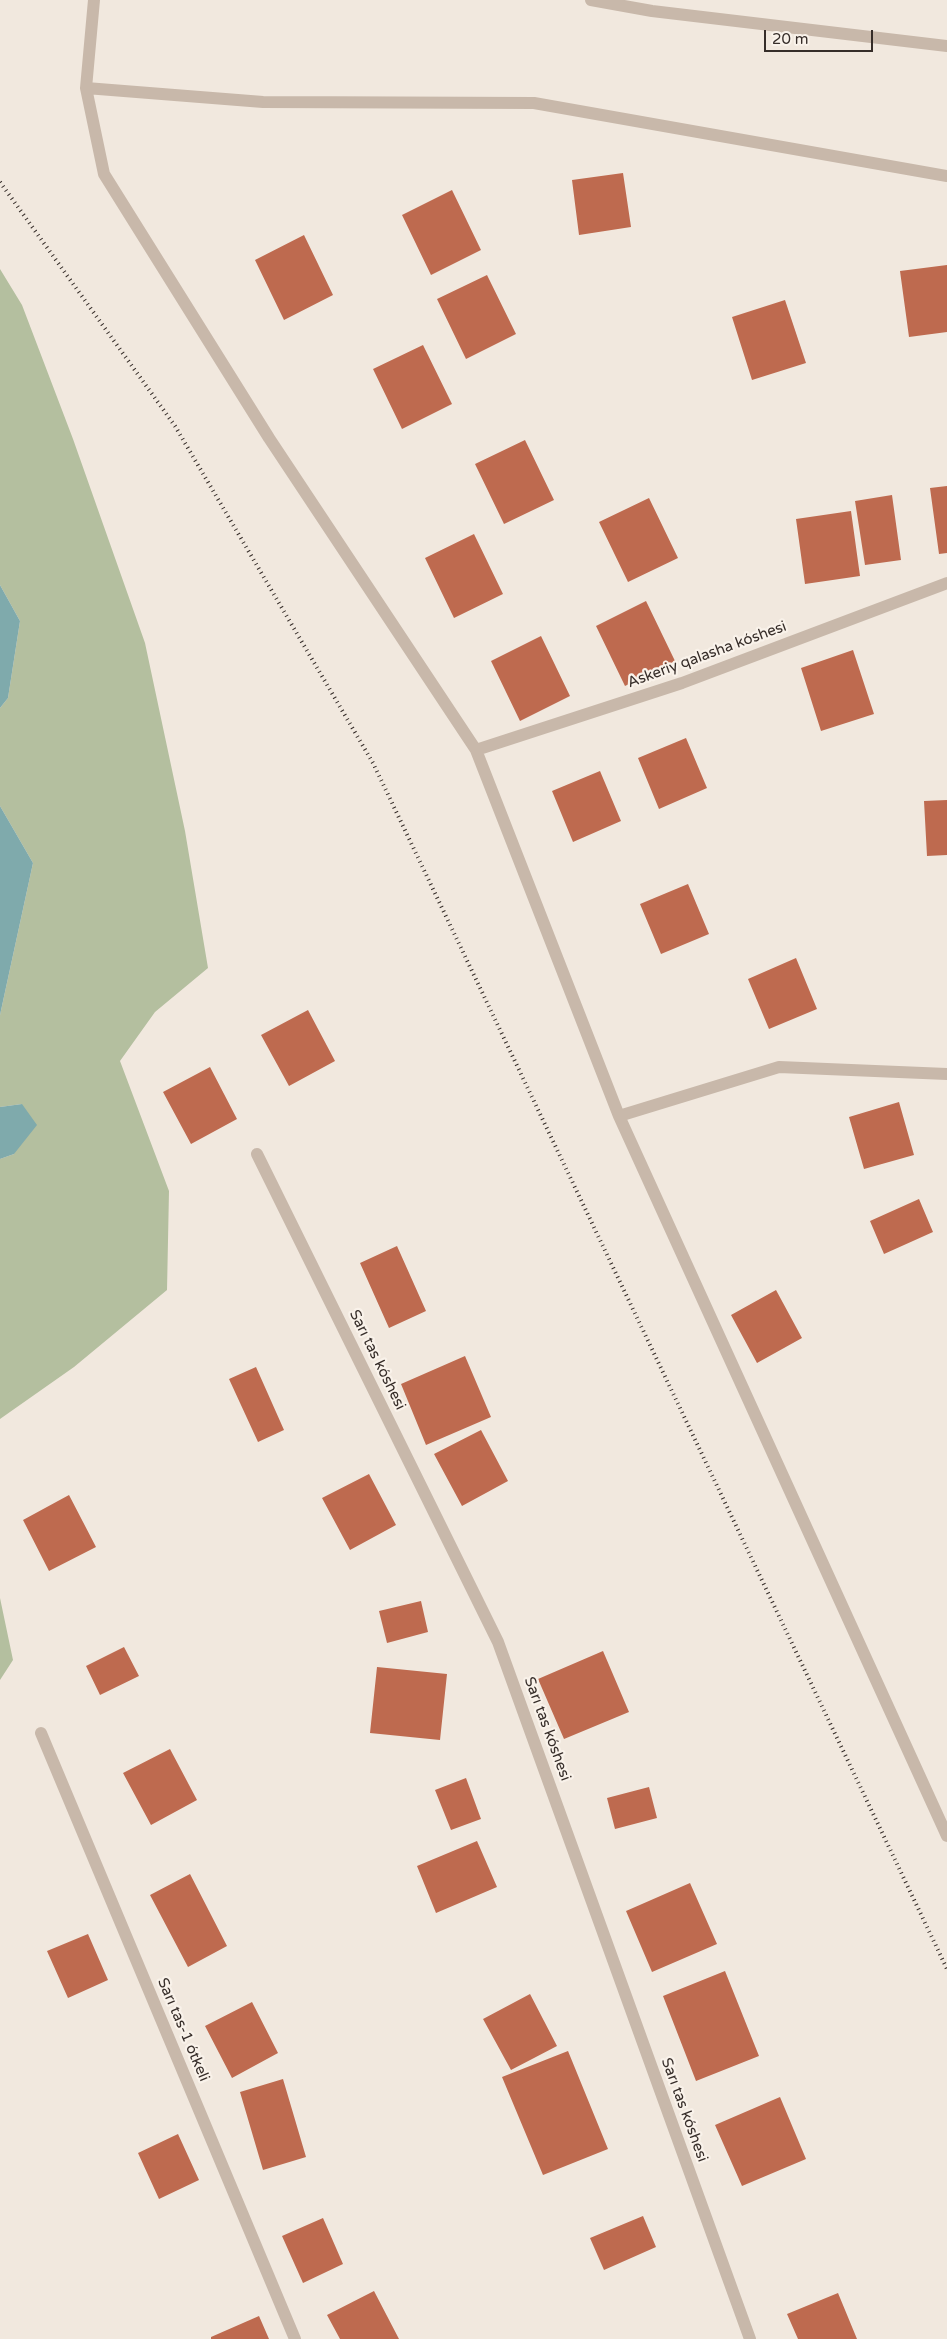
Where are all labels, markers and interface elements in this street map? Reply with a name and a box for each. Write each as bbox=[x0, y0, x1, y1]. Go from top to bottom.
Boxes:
scale bar bbox=[767, 20, 876, 52]
text: 20 m bbox=[772, 30, 809, 48]
street label: Askeriy qalasha kóshesi bbox=[625, 618, 789, 692]
street label: Sarı tas kóshesi bbox=[345, 1307, 409, 1413]
street label: Sarı tas kóshesi bbox=[520, 1675, 574, 1783]
street label: Sarı tas-1 ótkeli bbox=[153, 1976, 213, 2084]
street label: Sarı tas kóshesi bbox=[657, 2056, 711, 2164]

